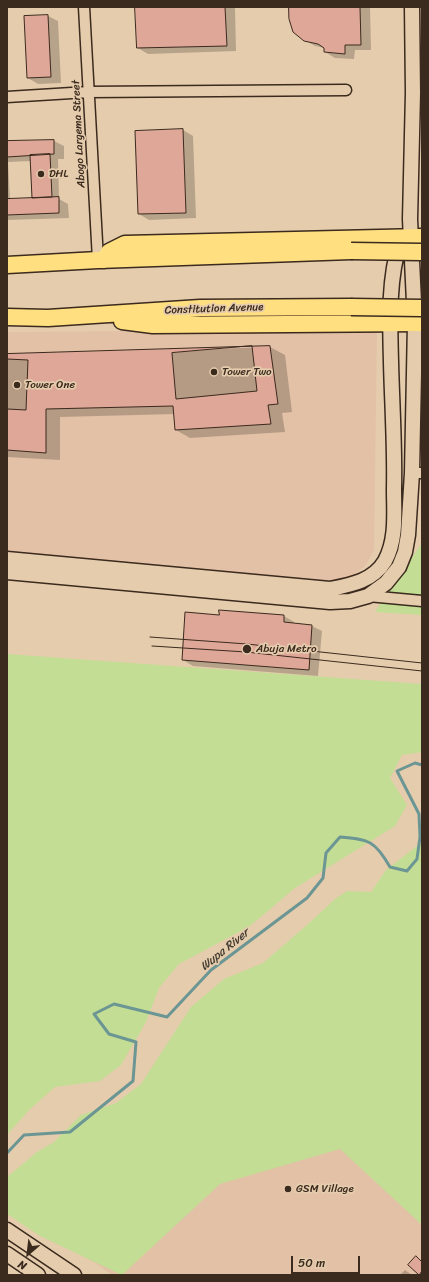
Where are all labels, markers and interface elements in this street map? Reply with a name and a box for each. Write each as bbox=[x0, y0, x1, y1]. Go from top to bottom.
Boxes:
street label: Abogo Largema Street bbox=[70, 80, 88, 188]
place label: DHL bbox=[49, 167, 68, 181]
marker: DHL bbox=[36, 169, 46, 179]
street label: Constitution Avenue bbox=[164, 301, 264, 317]
place label: Tower Two bbox=[222, 365, 272, 379]
marker: Tower Two bbox=[209, 367, 219, 377]
place label: Tower One bbox=[25, 378, 75, 392]
marker: Tower One bbox=[12, 380, 22, 390]
place label: Abuja Metro bbox=[256, 642, 317, 656]
marker: Abuja Metro bbox=[241, 643, 253, 655]
water label: Wupa River bbox=[198, 926, 252, 974]
place label: GSM Village bbox=[296, 1182, 354, 1196]
marker: GSM Village bbox=[283, 1184, 293, 1194]
north arrow bbox=[8, 1234, 48, 1274]
scale bar bbox=[293, 1248, 362, 1274]
text: 50 m bbox=[298, 1252, 325, 1274]
text: N bbox=[14, 1255, 30, 1275]

